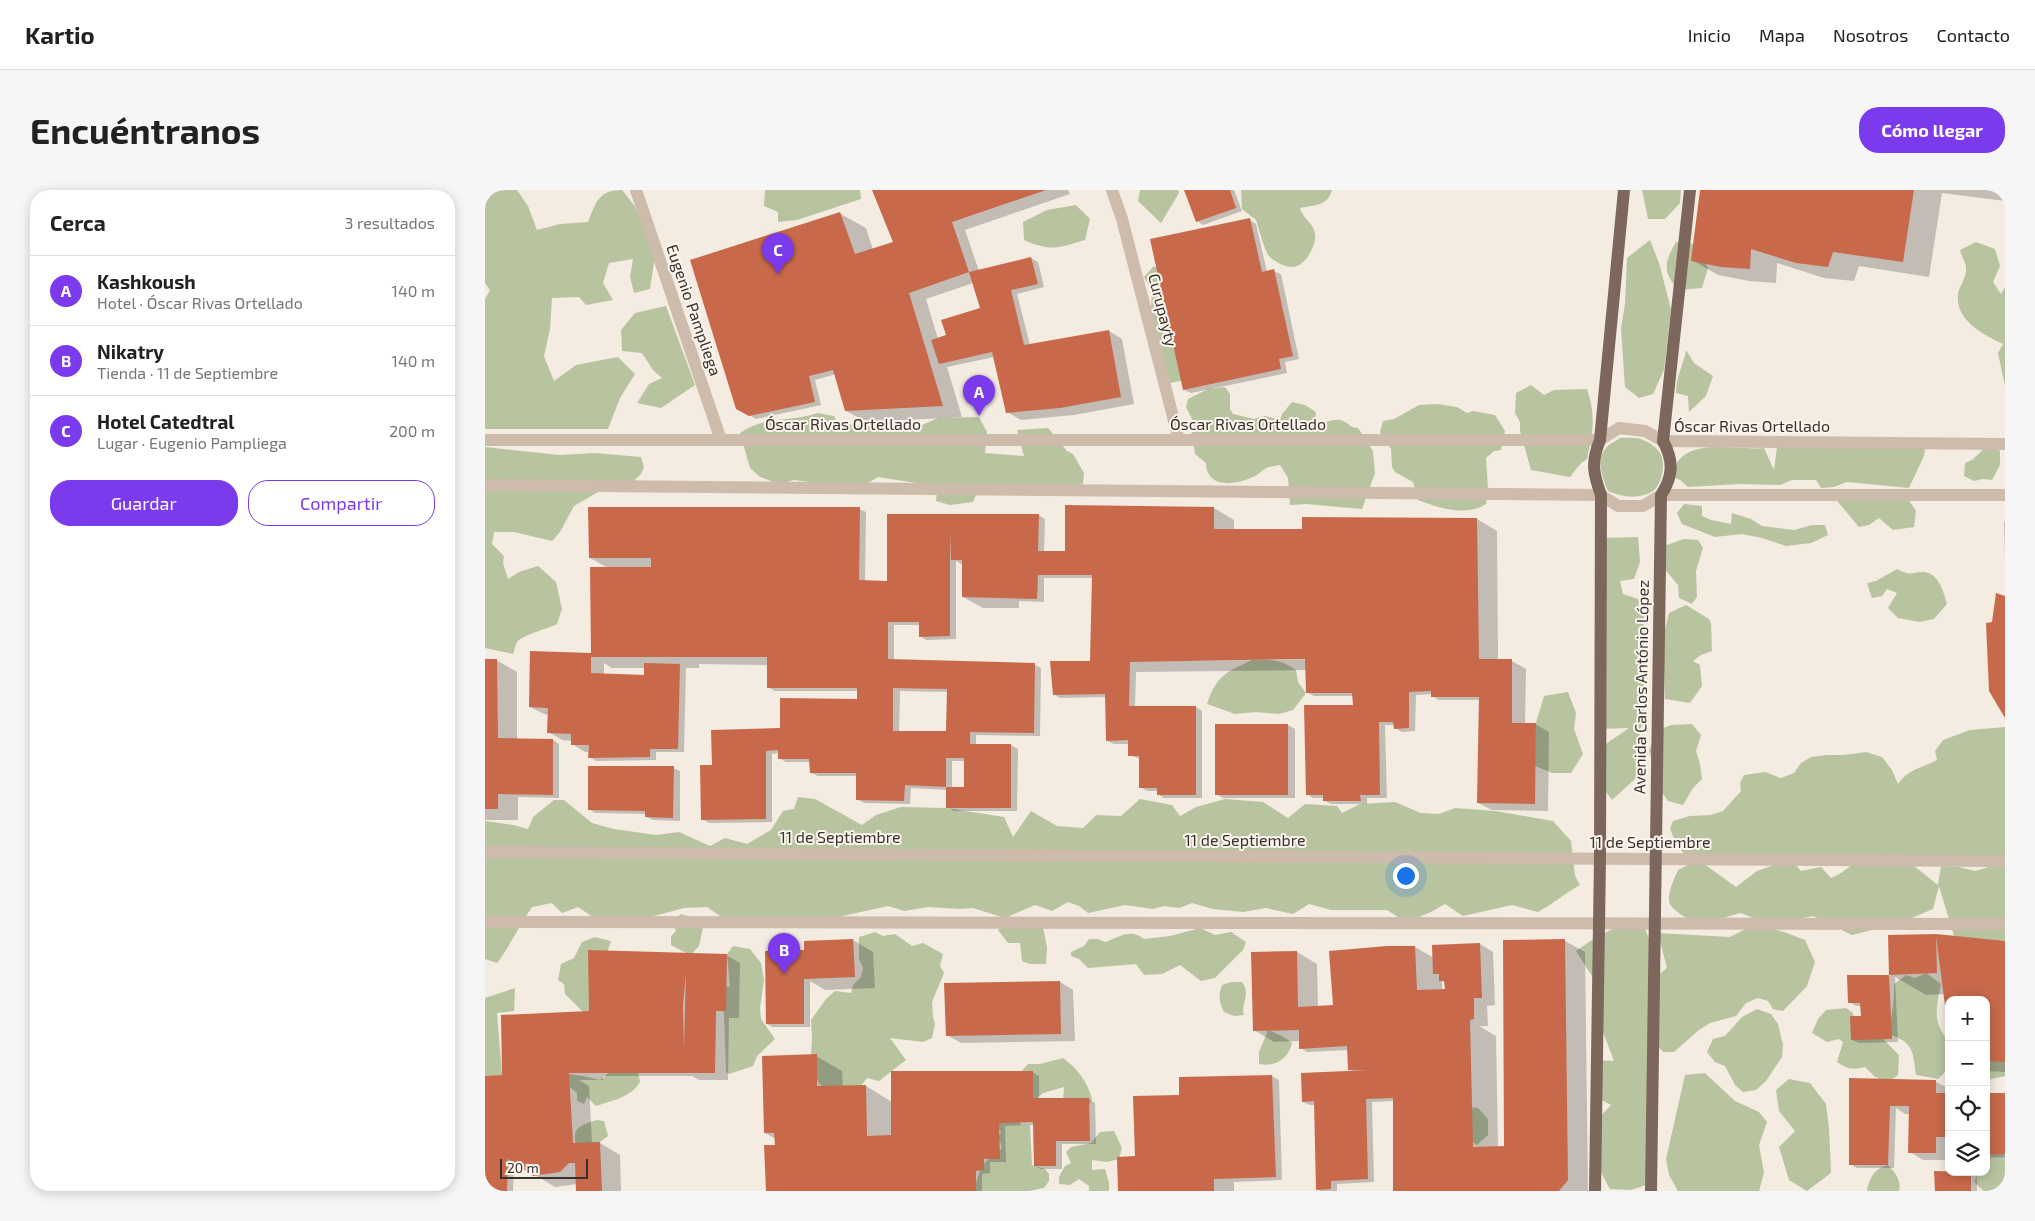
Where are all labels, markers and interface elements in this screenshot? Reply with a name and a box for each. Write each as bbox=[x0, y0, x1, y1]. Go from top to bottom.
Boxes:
text: Kartio bbox=[25, 20, 95, 49]
text: Inicio bbox=[1688, 24, 1731, 46]
text: Mapa bbox=[1759, 24, 1805, 46]
text: Nosotros bbox=[1833, 24, 1908, 46]
text: Contacto bbox=[1936, 24, 2010, 46]
button: Cómo llegar bbox=[1859, 107, 2005, 153]
text: Encuéntranos bbox=[30, 109, 260, 151]
text: Cerca bbox=[50, 210, 106, 235]
text: 3 resultados bbox=[345, 213, 435, 232]
pin: C bbox=[762, 233, 794, 274]
street label: Eugenio Pampliega bbox=[663, 242, 726, 378]
text: Kashkoush bbox=[97, 270, 196, 293]
street label: Curupayty bbox=[1145, 271, 1182, 349]
text: A bbox=[61, 281, 71, 300]
text: 140 m bbox=[392, 281, 435, 300]
text: Hotel · Óscar Rivas Ortellado bbox=[97, 293, 303, 312]
text: Nikatry bbox=[97, 340, 164, 363]
text: B bbox=[61, 351, 71, 370]
text: 140 m bbox=[392, 351, 435, 370]
text: Tienda · 11 de Septiembre bbox=[97, 363, 278, 382]
pin: A bbox=[963, 375, 995, 416]
text: Hotel Catedtral bbox=[97, 410, 234, 433]
street label: Óscar Rivas Ortellado bbox=[765, 414, 921, 433]
street label: Óscar Rivas Ortellado bbox=[1170, 414, 1326, 433]
street label: Óscar Rivas Ortellado bbox=[1674, 416, 1830, 435]
text: C bbox=[61, 421, 71, 440]
text: 200 m bbox=[389, 421, 435, 440]
text: Lugar · Eugenio Pampliega bbox=[97, 433, 287, 452]
button: Guardar bbox=[50, 480, 238, 526]
button: Compartir bbox=[248, 480, 435, 526]
street label: Avenida Carlos António López bbox=[1629, 580, 1652, 794]
street label: 11 de Septiembre bbox=[779, 827, 901, 846]
street label: 11 de Septiembre bbox=[1184, 830, 1306, 849]
street label: 11 de Septiembre bbox=[1589, 832, 1711, 851]
your location bbox=[1393, 863, 1419, 889]
pin: B bbox=[768, 933, 800, 974]
map controls bbox=[1945, 996, 1990, 1176]
button: + bbox=[1945, 996, 1990, 1041]
button: − bbox=[1945, 1041, 1990, 1086]
button: locate bbox=[1945, 1086, 1990, 1131]
button: layers bbox=[1945, 1131, 1990, 1176]
scale bar bbox=[500, 1156, 587, 1179]
text: 20 m bbox=[507, 1159, 539, 1176]

